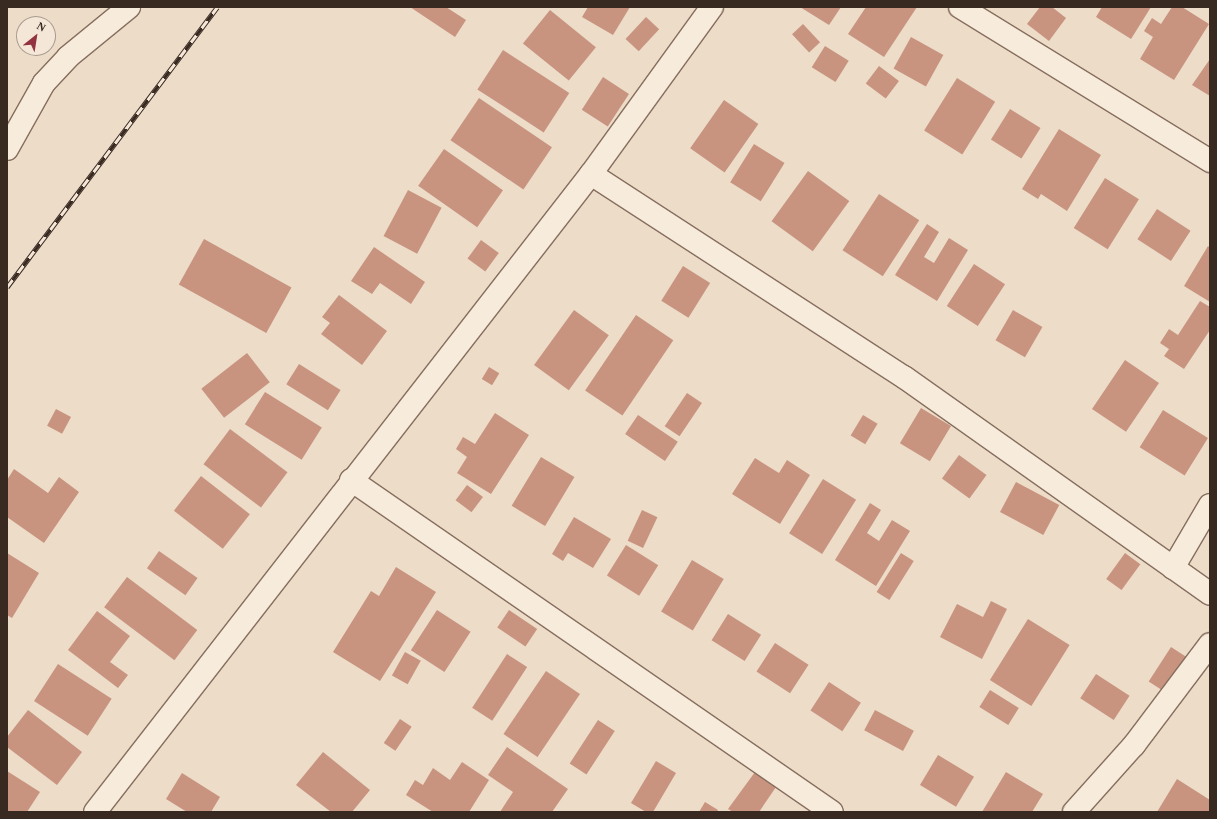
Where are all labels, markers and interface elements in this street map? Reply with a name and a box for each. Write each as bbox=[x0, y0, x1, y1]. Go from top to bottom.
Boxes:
north arrow bbox=[16, 16, 56, 56]
text: N bbox=[35, 19, 48, 34]

